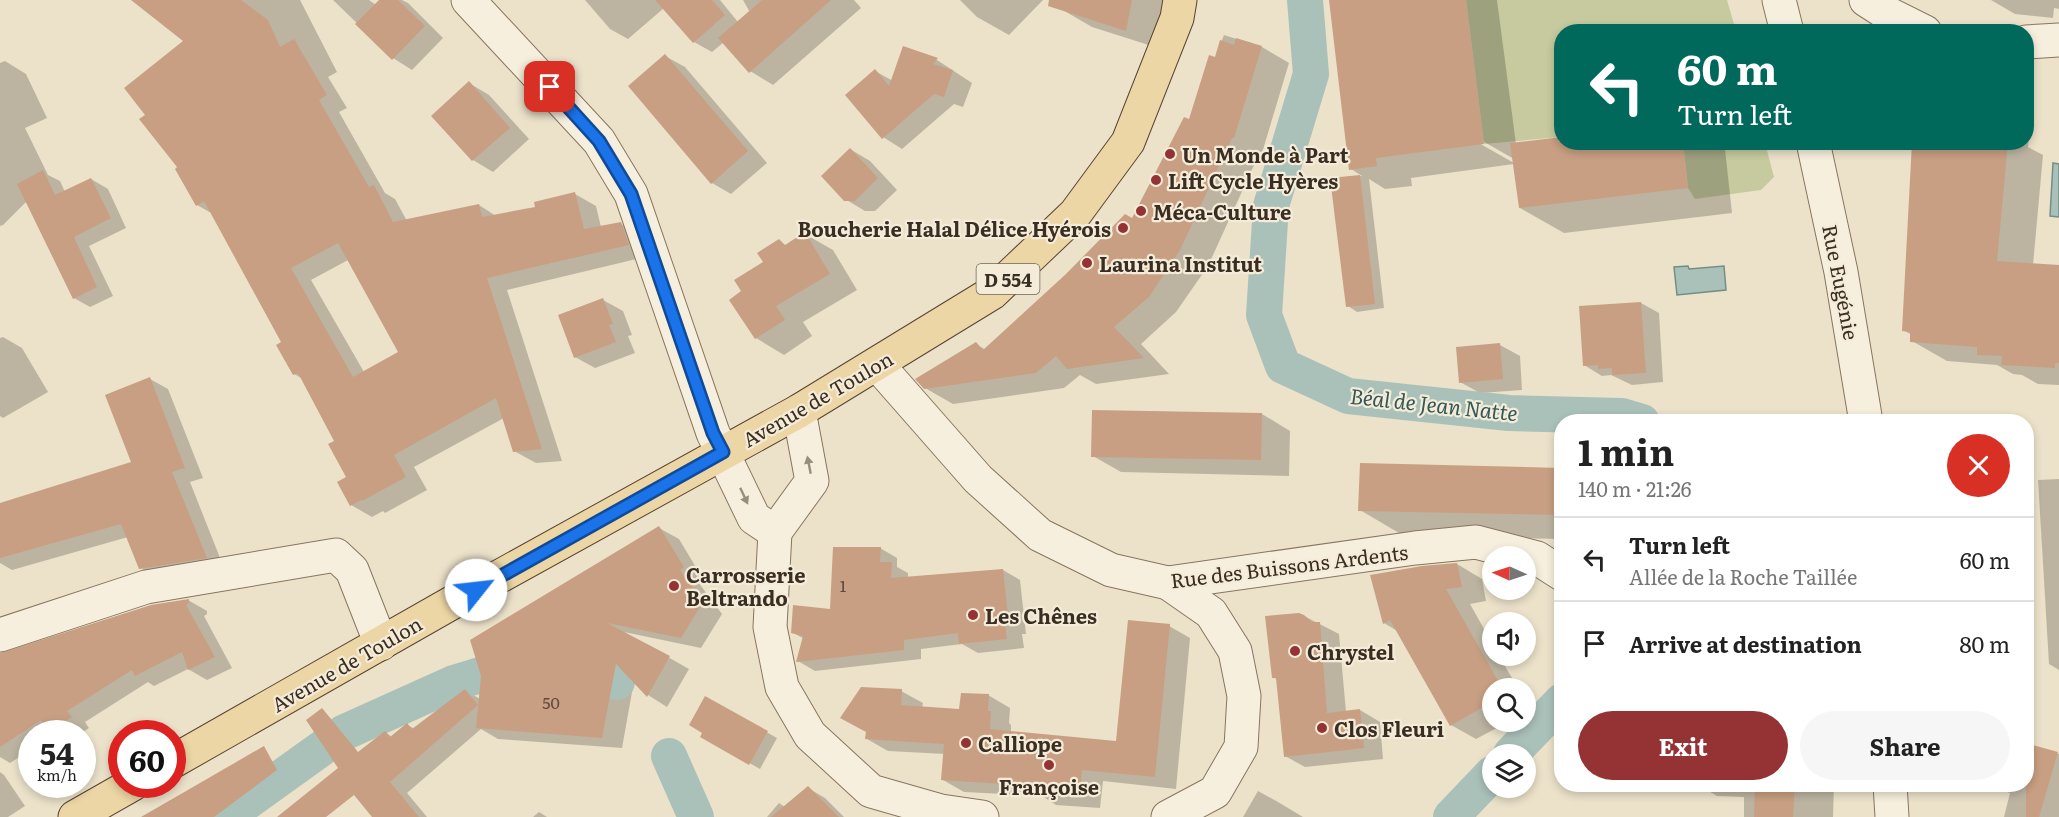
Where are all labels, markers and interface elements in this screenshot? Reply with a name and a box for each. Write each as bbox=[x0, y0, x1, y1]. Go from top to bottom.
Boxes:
text: 60 m bbox=[1677, 36, 1778, 98]
icon: left bbox=[1578, 48, 1656, 126]
pin bbox=[524, 61, 575, 112]
icon: arrive bbox=[533, 70, 566, 103]
text: Turn left bbox=[1677, 93, 1792, 133]
place label: Un Monde à Part bbox=[1182, 139, 1349, 169]
marker: Un Monde à Part bbox=[1163, 147, 1177, 161]
place label: Lift Cycle Hyères bbox=[1168, 165, 1338, 195]
marker: Lift Cycle Hyères bbox=[1149, 173, 1163, 187]
place label: Méca-Culture bbox=[1153, 196, 1291, 226]
marker: Méca-Culture bbox=[1134, 204, 1148, 218]
place label: Boucherie Halal Délice Hyérois bbox=[797, 213, 1111, 243]
marker: Boucherie Halal Délice Hyérois bbox=[1116, 221, 1130, 235]
street label: Rue Eugénie bbox=[1816, 222, 1868, 342]
place label: Laurina Institut bbox=[1099, 248, 1262, 278]
marker: Laurina Institut bbox=[1080, 256, 1094, 270]
road number: D 554 bbox=[976, 264, 1040, 294]
street label: Avenue de Toulon bbox=[736, 343, 898, 453]
water label: Béal de Jean Natte bbox=[1349, 379, 1519, 427]
text: 1 min bbox=[1578, 424, 1674, 477]
button: close bbox=[1947, 434, 2010, 497]
one-way arrow bbox=[804, 455, 813, 474]
text: 140 m · 21:26 bbox=[1578, 473, 1692, 503]
one-way arrow bbox=[739, 488, 748, 505]
text: Turn left bbox=[1629, 528, 1730, 561]
street label: Rue des Buissons Ardents bbox=[1168, 536, 1410, 594]
icon: left bbox=[1578, 543, 1611, 576]
text: 60 m bbox=[1960, 543, 2010, 576]
north arrow bbox=[1482, 546, 1536, 600]
map controls bbox=[1482, 546, 1536, 798]
position arrow bbox=[444, 558, 508, 622]
place label: Carrosserie Beltrando bbox=[686, 559, 806, 612]
text: Allée de la Roche Taillée bbox=[1629, 561, 1857, 591]
house number: 1 bbox=[840, 573, 847, 597]
marker: Carrosserie Beltrando bbox=[667, 579, 681, 593]
place label: Les Chênes bbox=[985, 600, 1097, 630]
street label: Avenue de Toulon bbox=[265, 608, 427, 718]
marker: Les Chênes bbox=[966, 608, 980, 622]
button: sound bbox=[1482, 612, 1536, 666]
icon: arrive bbox=[1578, 627, 1611, 660]
text: Arrive at destination bbox=[1629, 627, 1862, 660]
text: 80 m bbox=[1959, 627, 2010, 660]
place label: Chrystel bbox=[1307, 636, 1394, 666]
marker: Chrystel bbox=[1288, 644, 1302, 658]
button: search bbox=[1482, 678, 1536, 732]
house number: 50 bbox=[542, 690, 560, 714]
button: Exit bbox=[1578, 711, 1788, 780]
button: Share bbox=[1800, 711, 2010, 780]
place label: Clos Fleuri bbox=[1334, 713, 1444, 743]
speed limit sign: 60 bbox=[108, 720, 186, 798]
marker: Clos Fleuri bbox=[1315, 721, 1329, 735]
place label: Calliope bbox=[978, 728, 1062, 758]
text: 54 bbox=[40, 730, 74, 774]
marker: Calliope bbox=[959, 736, 973, 750]
button: layers bbox=[1482, 744, 1536, 798]
marker: Françoise bbox=[1042, 758, 1056, 772]
text: km/h bbox=[37, 763, 77, 786]
place label: Françoise bbox=[999, 771, 1099, 801]

